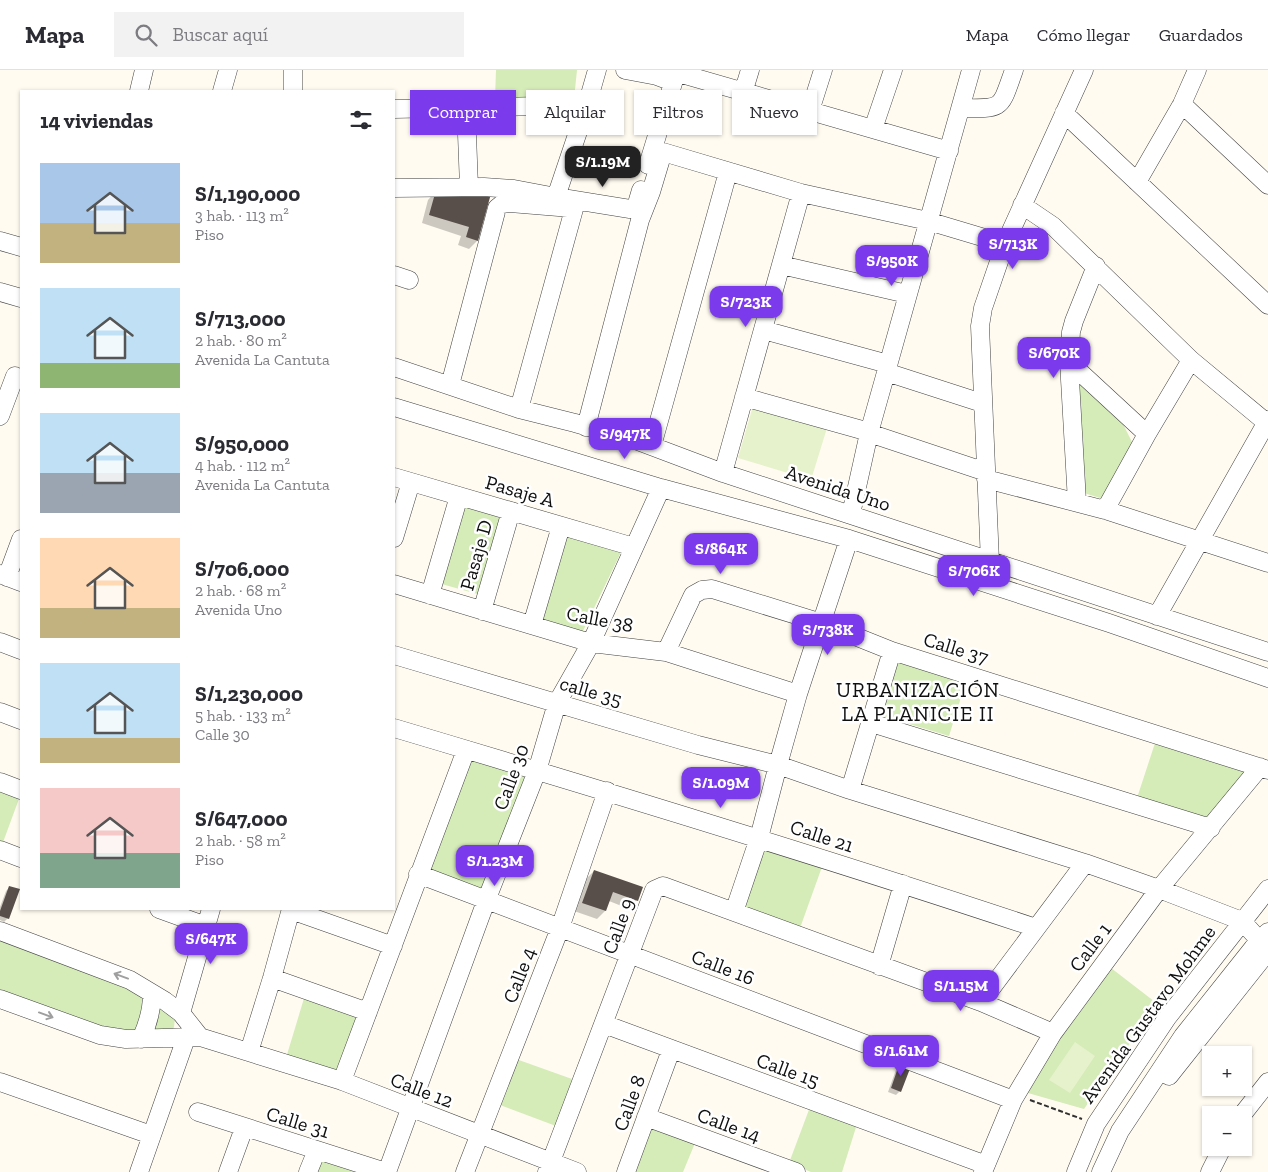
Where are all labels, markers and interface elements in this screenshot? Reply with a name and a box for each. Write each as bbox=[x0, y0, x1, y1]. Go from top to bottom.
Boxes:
search box bbox=[114, 12, 464, 57]
text: Mapa bbox=[25, 20, 84, 49]
icon: search bbox=[132, 21, 160, 49]
text: Buscar aquí bbox=[172, 23, 268, 46]
text: Mapa bbox=[966, 24, 1009, 46]
text: Cómo llegar bbox=[1037, 24, 1131, 46]
text: Guardados bbox=[1159, 24, 1243, 46]
chip: Comprar bbox=[410, 90, 516, 135]
chip: Alquilar bbox=[526, 90, 624, 135]
chip: Filtros bbox=[634, 90, 722, 135]
chip: Nuevo bbox=[732, 90, 817, 135]
icon: filters bbox=[347, 106, 375, 134]
text: 14 viviendas bbox=[40, 108, 153, 133]
pin: S/1.19M bbox=[557, 146, 649, 188]
text: S/1.19M bbox=[576, 152, 630, 171]
text: S/1,190,000 bbox=[195, 181, 300, 206]
icon: home bbox=[80, 183, 140, 243]
text: 3 hab. · 113 m² bbox=[195, 206, 289, 225]
text: Piso bbox=[195, 225, 224, 244]
pin: S/713K bbox=[972, 228, 1054, 270]
text: S/713K bbox=[989, 234, 1037, 253]
pin: S/950K bbox=[851, 244, 933, 287]
text: S/950K bbox=[866, 251, 918, 270]
pin: S/723K bbox=[705, 286, 787, 328]
text: S/723K bbox=[721, 292, 771, 311]
text: S/713,000 bbox=[195, 306, 286, 331]
icon: home bbox=[80, 308, 140, 368]
text: 2 hab. · 80 m² bbox=[195, 331, 287, 350]
pin: S/670K bbox=[1013, 336, 1095, 379]
text: S/670K bbox=[1028, 343, 1080, 362]
text: Avenida La Cantuta bbox=[195, 350, 330, 369]
pin: S/947K bbox=[584, 418, 666, 460]
text: S/947K bbox=[600, 424, 650, 443]
text: S/950,000 bbox=[195, 431, 289, 456]
icon: home bbox=[80, 433, 140, 493]
text: 4 hab. · 112 m² bbox=[195, 456, 290, 475]
street label: Avenida Uno bbox=[782, 460, 894, 516]
street label: Pasaje A bbox=[483, 470, 558, 513]
text: Avenida La Cantuta bbox=[195, 475, 330, 494]
street label: Pasaje D bbox=[454, 517, 498, 593]
pin: S/864K bbox=[680, 532, 762, 575]
text: S/864K bbox=[695, 539, 747, 558]
pin: S/706K bbox=[933, 554, 1015, 597]
text: S/706,000 bbox=[195, 556, 289, 581]
icon: home bbox=[80, 558, 140, 618]
text: S/706K bbox=[948, 561, 1000, 580]
text: 2 hab. · 68 m² bbox=[195, 581, 286, 600]
text: Avenida Uno bbox=[195, 600, 282, 619]
street label: Calle 38 bbox=[564, 601, 636, 637]
pin: S/738K bbox=[787, 614, 869, 656]
text: S/738K bbox=[803, 620, 853, 639]
street label: Calle 37 bbox=[921, 627, 992, 669]
street label: calle 35 bbox=[557, 671, 625, 711]
district label: URBANIZACIÓN LA PLANICIE II bbox=[836, 677, 1000, 726]
text: S/1,230,000 bbox=[195, 681, 303, 706]
icon: home bbox=[80, 683, 140, 743]
text: 5 hab. · 133 m² bbox=[195, 706, 291, 725]
text: Calle 30 bbox=[195, 725, 250, 744]
street label: Calle 30 bbox=[488, 741, 534, 813]
pin: S/1.09M bbox=[675, 766, 767, 809]
text: S/1.09M bbox=[692, 773, 750, 792]
text: S/647,000 bbox=[195, 806, 288, 831]
icon: home bbox=[80, 808, 140, 868]
street label: Calle 21 bbox=[787, 815, 857, 858]
text: 2 hab. · 58 m² bbox=[195, 831, 286, 850]
pin: S/1.23M bbox=[449, 844, 541, 887]
text: Piso bbox=[195, 850, 224, 869]
text: S/1.23M bbox=[467, 851, 523, 870]
street label: Calle 9 bbox=[597, 895, 639, 957]
street label: Calle 1 bbox=[1064, 918, 1116, 976]
street label: Avenida Gustavo Mohme bbox=[1075, 920, 1221, 1108]
pin: S/647K bbox=[170, 922, 252, 965]
text: S/647K bbox=[186, 929, 236, 948]
street label: Calle 4 bbox=[497, 943, 541, 1006]
street label: Calle 16 bbox=[688, 944, 758, 990]
pin: S/1.15M bbox=[915, 970, 1007, 1012]
one-way arrow bbox=[114, 971, 129, 981]
text: S/1.15M bbox=[934, 976, 988, 995]
one-way arrow bbox=[38, 1011, 53, 1020]
pin: S/1.61M bbox=[855, 1034, 947, 1077]
text: S/1.61M bbox=[874, 1041, 928, 1060]
map controls bbox=[1202, 1046, 1252, 1156]
button: + bbox=[1202, 1046, 1252, 1096]
street label: Calle 15 bbox=[753, 1048, 823, 1092]
street label: Calle 12 bbox=[387, 1067, 457, 1113]
street label: Calle 8 bbox=[608, 1072, 650, 1134]
street label: Calle 31 bbox=[264, 1101, 333, 1143]
street label: Calle 14 bbox=[694, 1102, 764, 1148]
button: − bbox=[1202, 1106, 1252, 1156]

